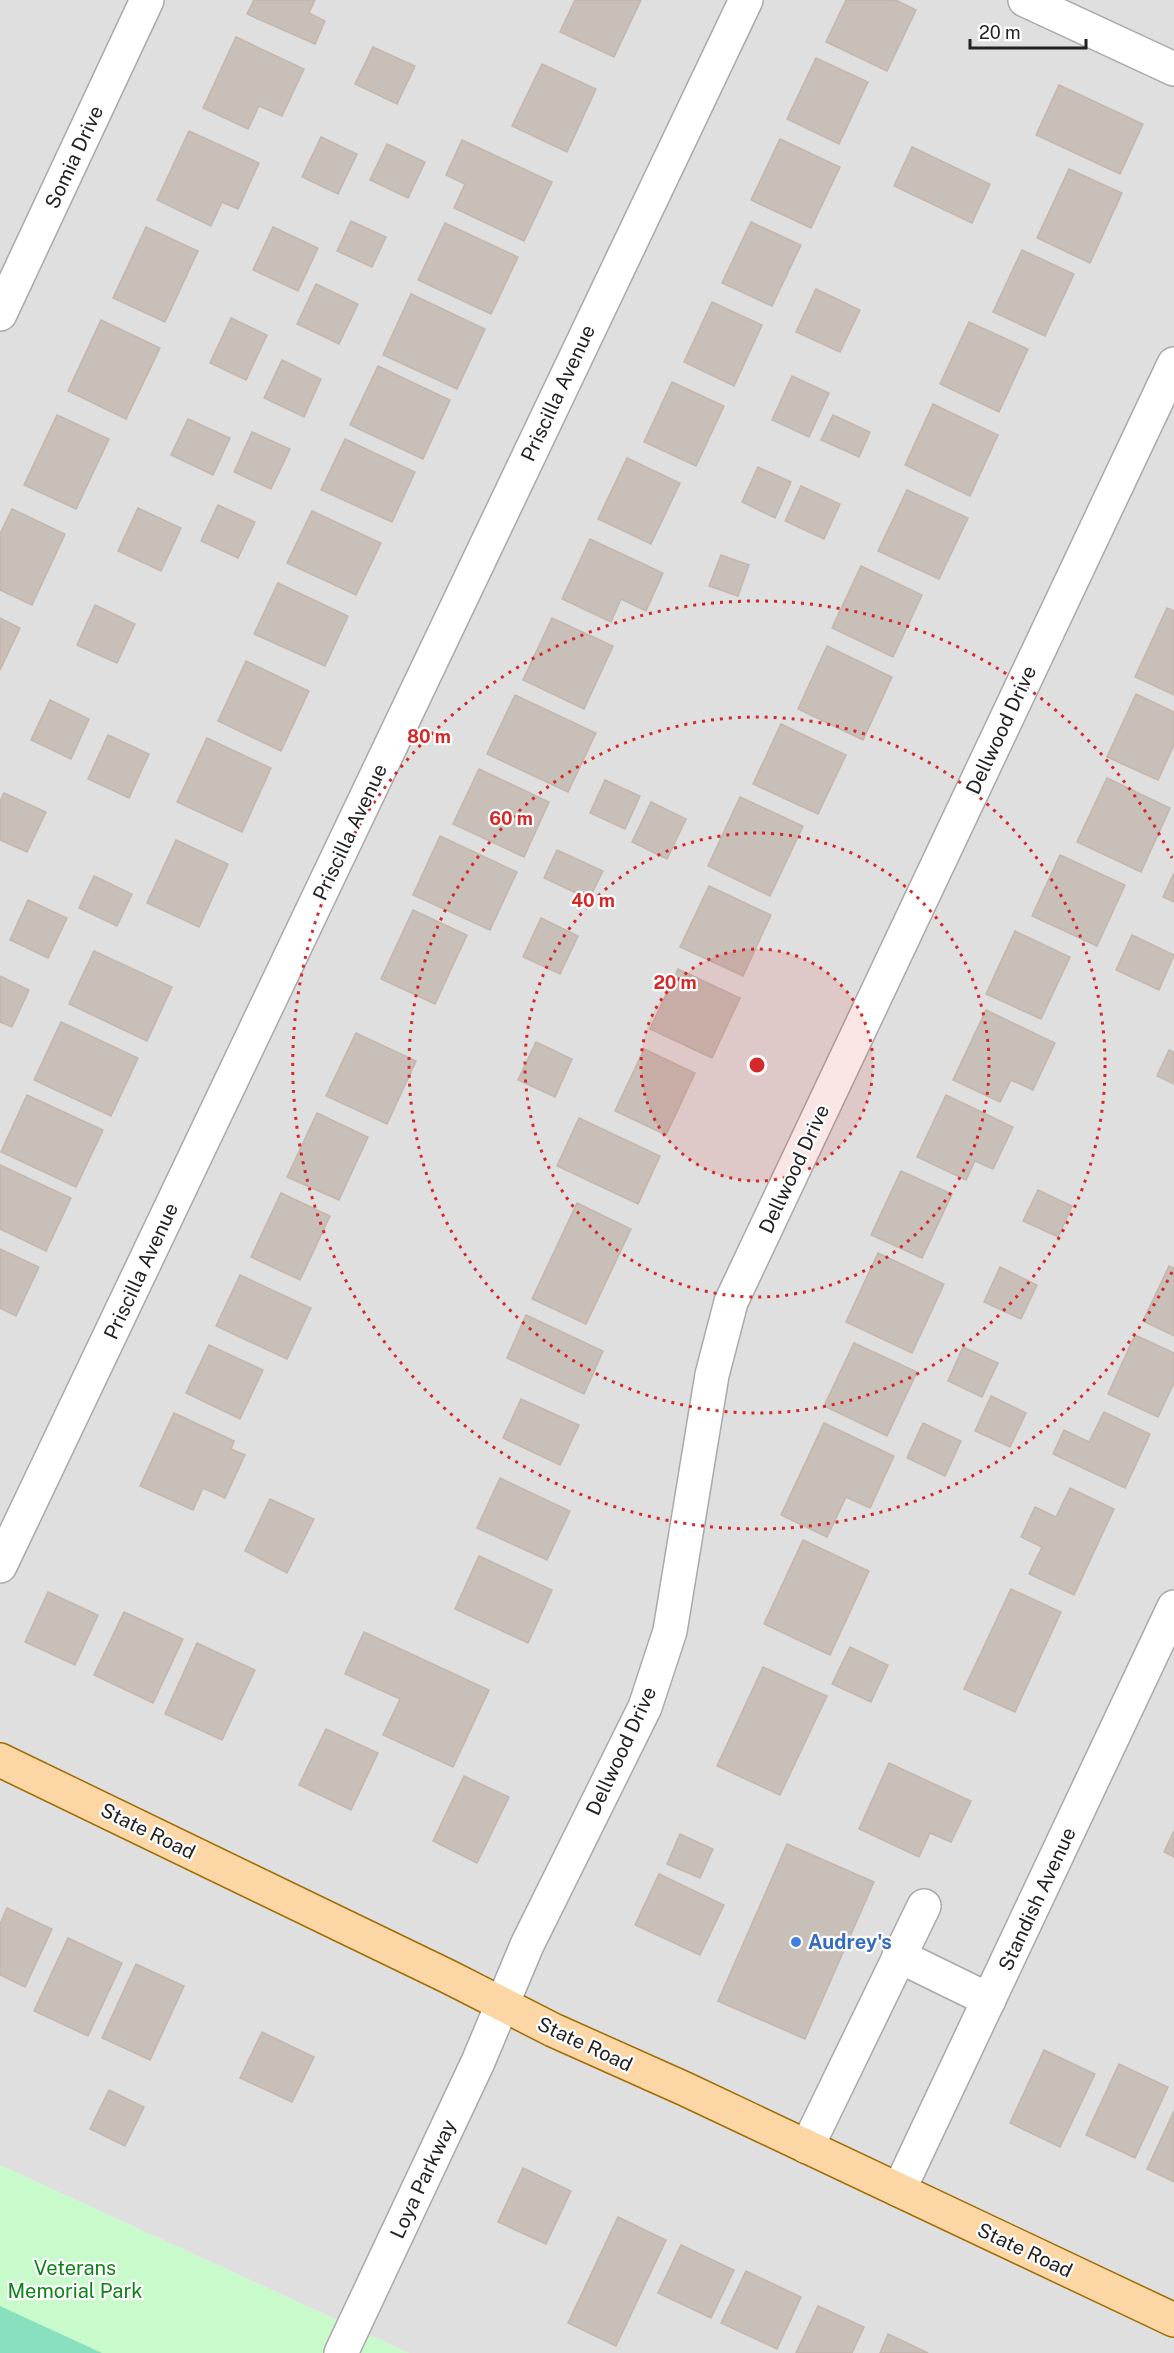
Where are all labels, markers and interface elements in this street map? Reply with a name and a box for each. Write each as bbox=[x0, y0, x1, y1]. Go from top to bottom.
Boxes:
scale bar bbox=[970, 12, 1086, 50]
text: 20 m bbox=[979, 22, 1021, 43]
street label: Somia Drive bbox=[40, 102, 108, 212]
street label: Priscilla Avenue bbox=[516, 321, 600, 465]
street label: Dellwood Drive bbox=[961, 662, 1041, 798]
text: 80 m bbox=[407, 726, 451, 747]
street label: Priscilla Avenue bbox=[308, 760, 392, 904]
text: 60 m bbox=[489, 808, 533, 829]
text: 40 m bbox=[571, 890, 615, 911]
text: 20 m bbox=[653, 972, 697, 993]
centre of rings bbox=[747, 1055, 767, 1075]
street label: Dellwood Drive bbox=[754, 1101, 834, 1237]
street label: Priscilla Avenue bbox=[99, 1199, 183, 1343]
street label: Dellwood Drive bbox=[581, 1683, 661, 1819]
street label: State Road bbox=[97, 1798, 199, 1864]
street label: Standish Avenue bbox=[993, 1823, 1081, 1975]
place label: Audrey's bbox=[808, 1930, 892, 1954]
marker: Audrey's bbox=[789, 1935, 803, 1949]
street label: State Road bbox=[534, 2012, 636, 2076]
street label: Loya Parkway bbox=[385, 2115, 461, 2242]
street label: State Road bbox=[974, 2218, 1076, 2282]
park label: Veterans Memorial Park bbox=[8, 2256, 142, 2303]

